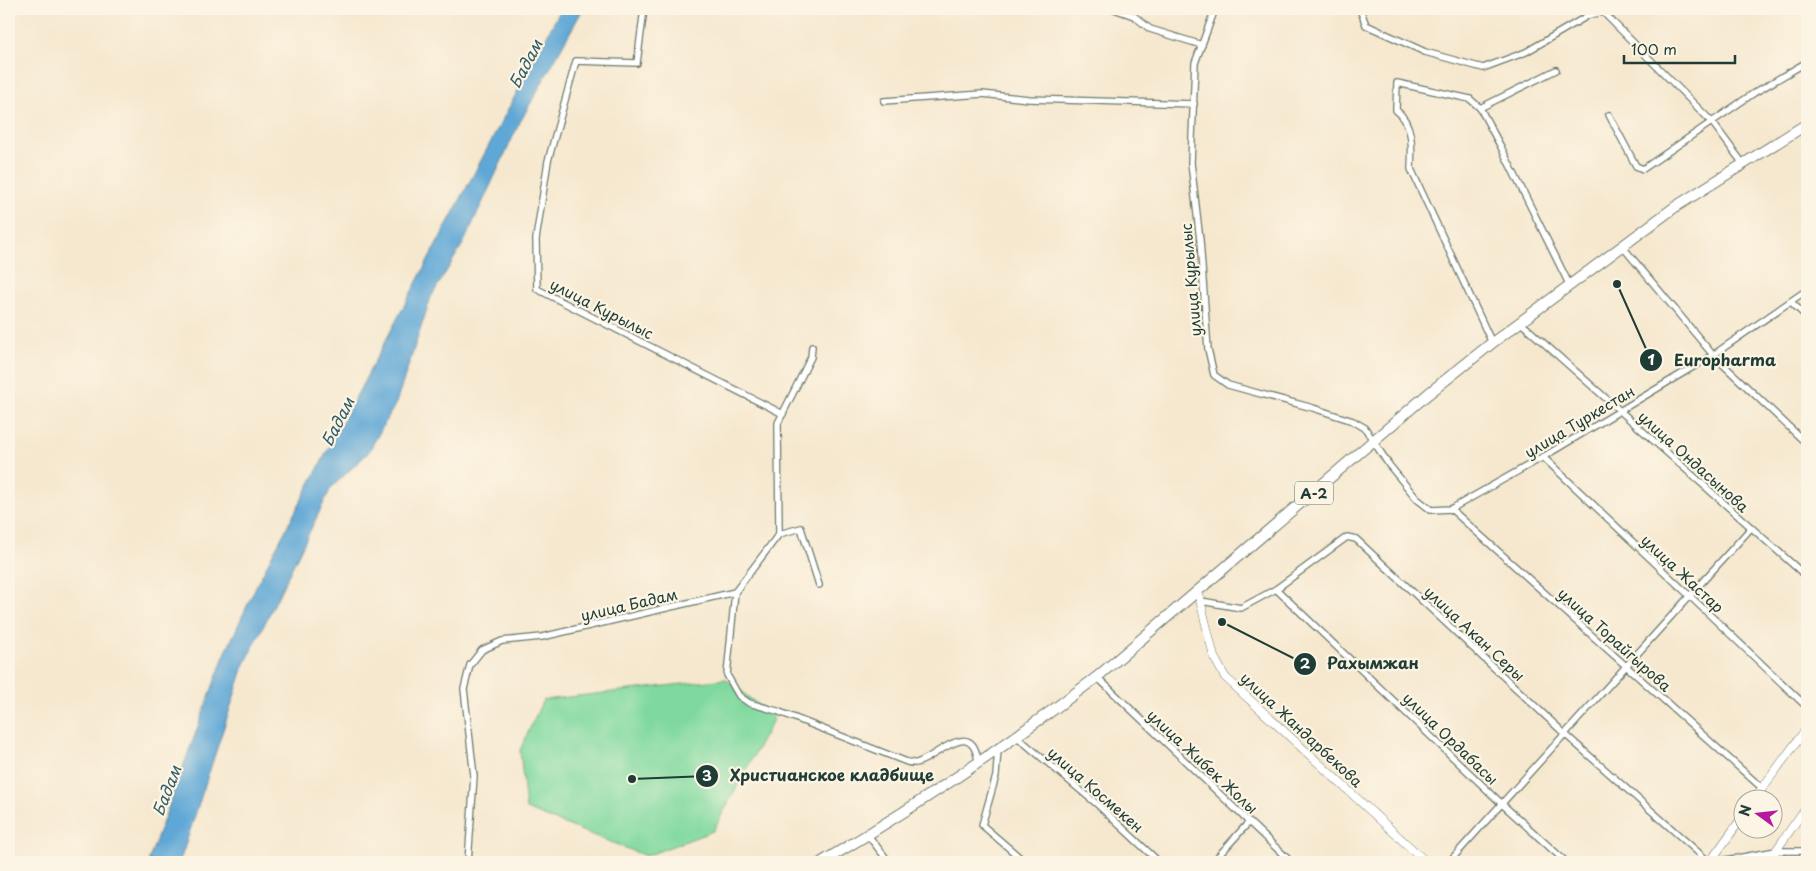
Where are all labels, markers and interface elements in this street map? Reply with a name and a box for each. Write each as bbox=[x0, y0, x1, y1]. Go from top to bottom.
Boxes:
scale bar bbox=[1624, 32, 1735, 64]
water label: Бадам bbox=[502, 34, 548, 92]
text: 100 m bbox=[1631, 37, 1677, 60]
street label: улица Курылыс bbox=[1174, 222, 1206, 338]
street label: улица Курылыс bbox=[546, 272, 658, 344]
callout: Europharma bbox=[1639, 344, 1786, 375]
text: 1 bbox=[1647, 347, 1655, 370]
text: Europharma bbox=[1674, 347, 1776, 371]
street label: улица Туркестан bbox=[1520, 379, 1638, 463]
water label: Бадам bbox=[314, 392, 360, 450]
street label: улица Ондасынова bbox=[1633, 405, 1755, 518]
road number: A-2 bbox=[1295, 482, 1333, 504]
street label: улица Жастар bbox=[1636, 528, 1730, 618]
street label: улица Акан Серы bbox=[1419, 580, 1531, 686]
street label: улица Бадам bbox=[578, 582, 680, 626]
street label: улица Торайгырова bbox=[1553, 582, 1677, 697]
callout: Рахымжан bbox=[1292, 648, 1429, 679]
text: Рахымжан bbox=[1327, 650, 1419, 674]
text: 2 bbox=[1300, 651, 1311, 674]
street label: улица Жандарбекова bbox=[1236, 666, 1369, 792]
street label: улица Ордабасы bbox=[1398, 686, 1504, 790]
street label: улица Жибек Жолы bbox=[1142, 703, 1264, 819]
street label: улица Космекен bbox=[1043, 741, 1149, 837]
callout: Христианское кладбище bbox=[695, 760, 945, 791]
water label: Бадам bbox=[145, 761, 187, 819]
text: Христианское кладбище bbox=[730, 762, 934, 786]
text: 3 bbox=[702, 763, 712, 786]
north arrow bbox=[1734, 788, 1784, 838]
text: N bbox=[1733, 802, 1757, 819]

